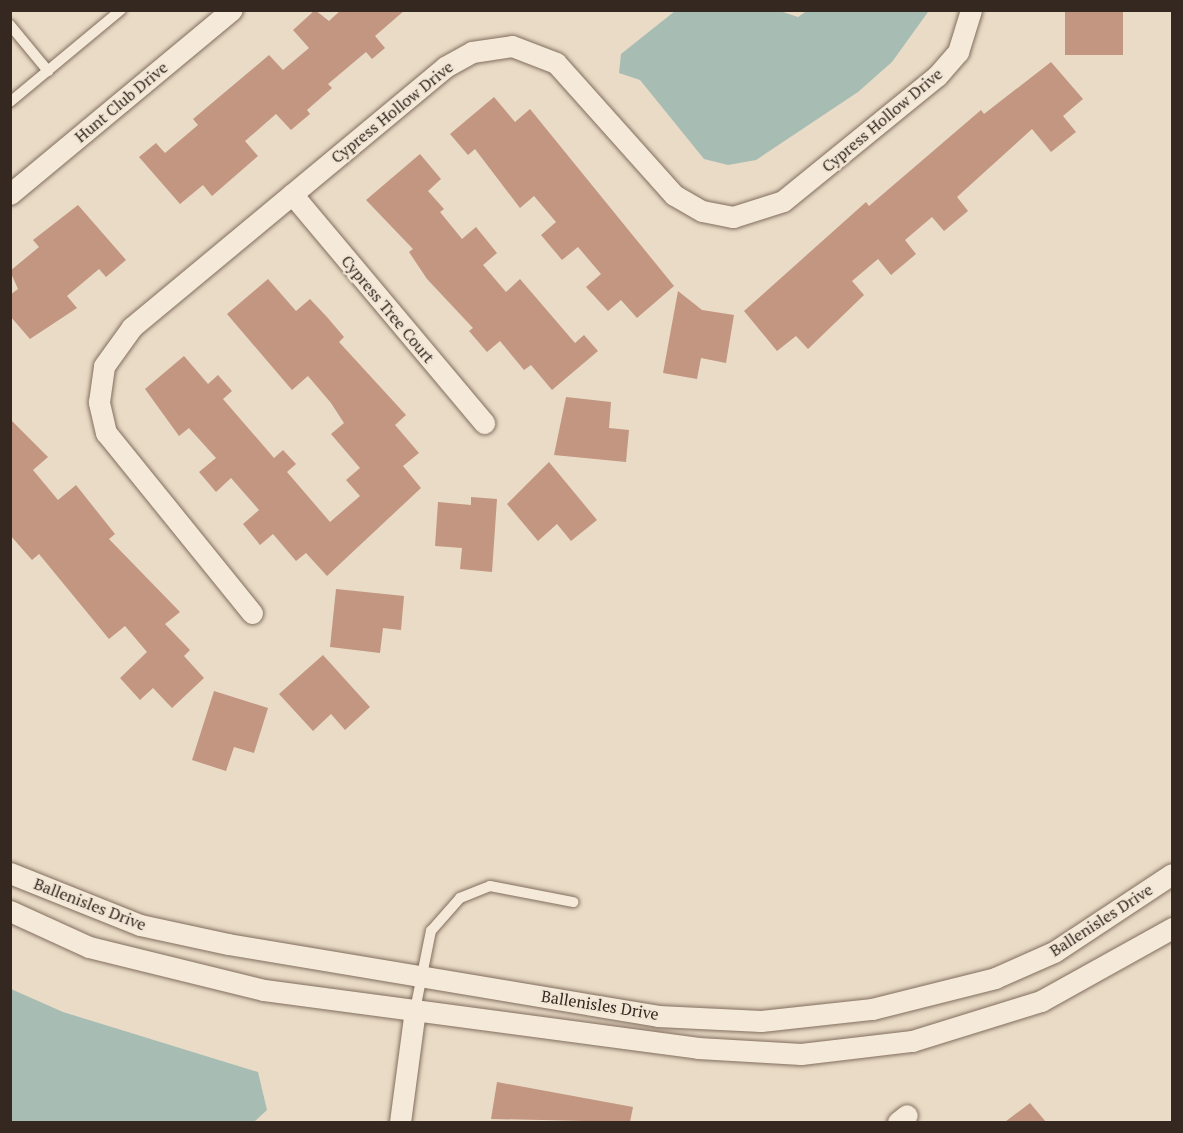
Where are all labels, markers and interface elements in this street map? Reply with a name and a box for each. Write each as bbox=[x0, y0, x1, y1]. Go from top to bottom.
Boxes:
street label: Cypress Hollow Drive bbox=[327, 57, 457, 167]
street label: Hunt Club Drive bbox=[71, 58, 171, 146]
street label: Cypress Hollow Drive bbox=[818, 64, 946, 176]
street label: Cypress Tree Court bbox=[337, 251, 439, 367]
street label: Ballenisles Drive bbox=[31, 874, 149, 934]
street label: Ballenisles Drive bbox=[1046, 880, 1156, 960]
street label: Ballenisles Drive bbox=[540, 986, 660, 1024]

